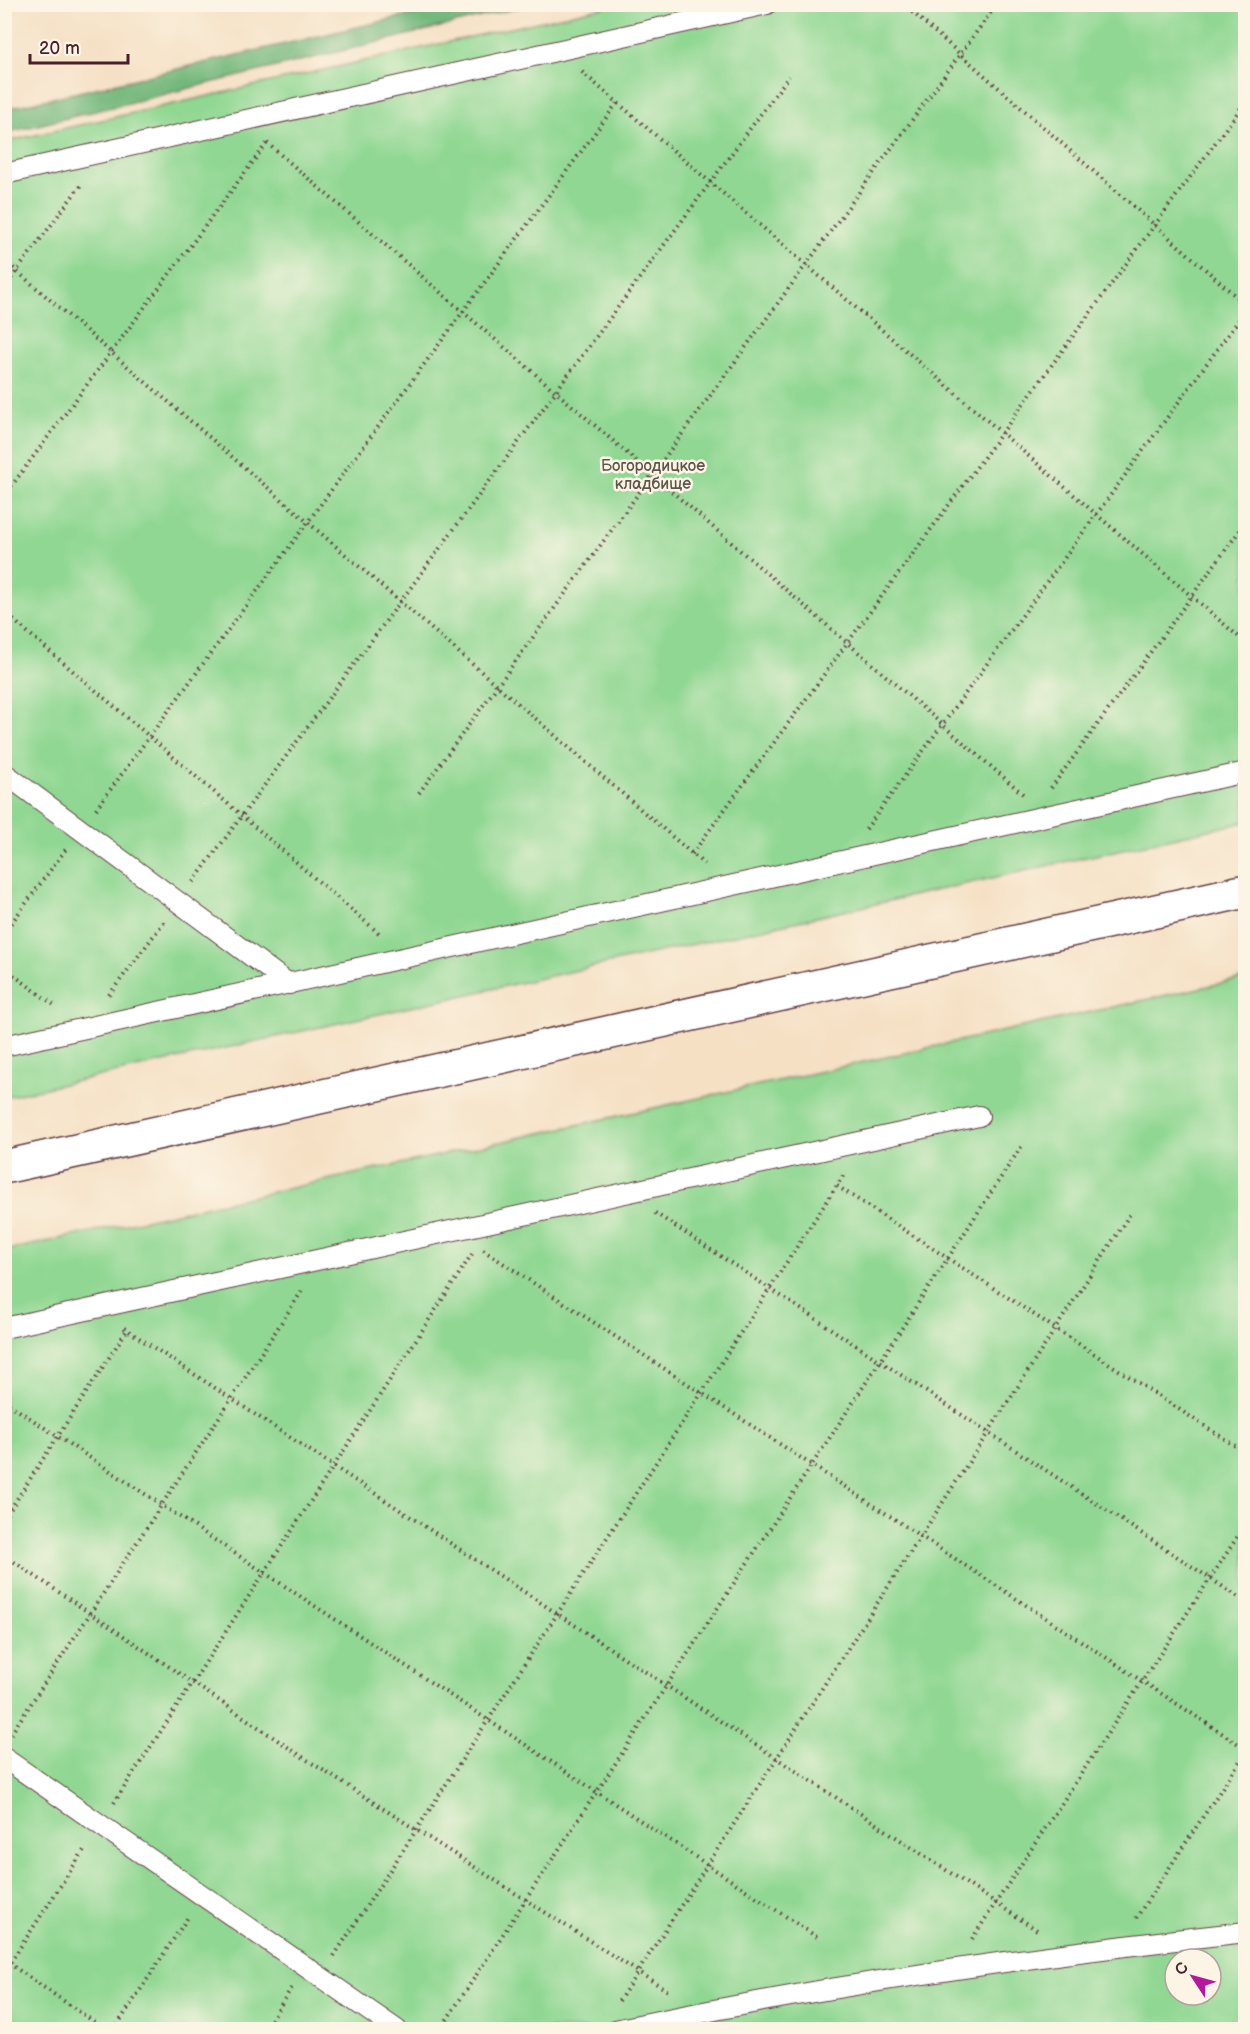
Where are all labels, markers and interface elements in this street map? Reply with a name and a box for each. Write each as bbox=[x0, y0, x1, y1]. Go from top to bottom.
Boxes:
scale bar bbox=[30, 27, 128, 65]
text: 20 m bbox=[39, 38, 80, 59]
park label: Богородицкое кладбище bbox=[601, 457, 705, 494]
north arrow bbox=[1163, 1947, 1223, 2007]
text: С bbox=[1171, 1959, 1193, 1979]

